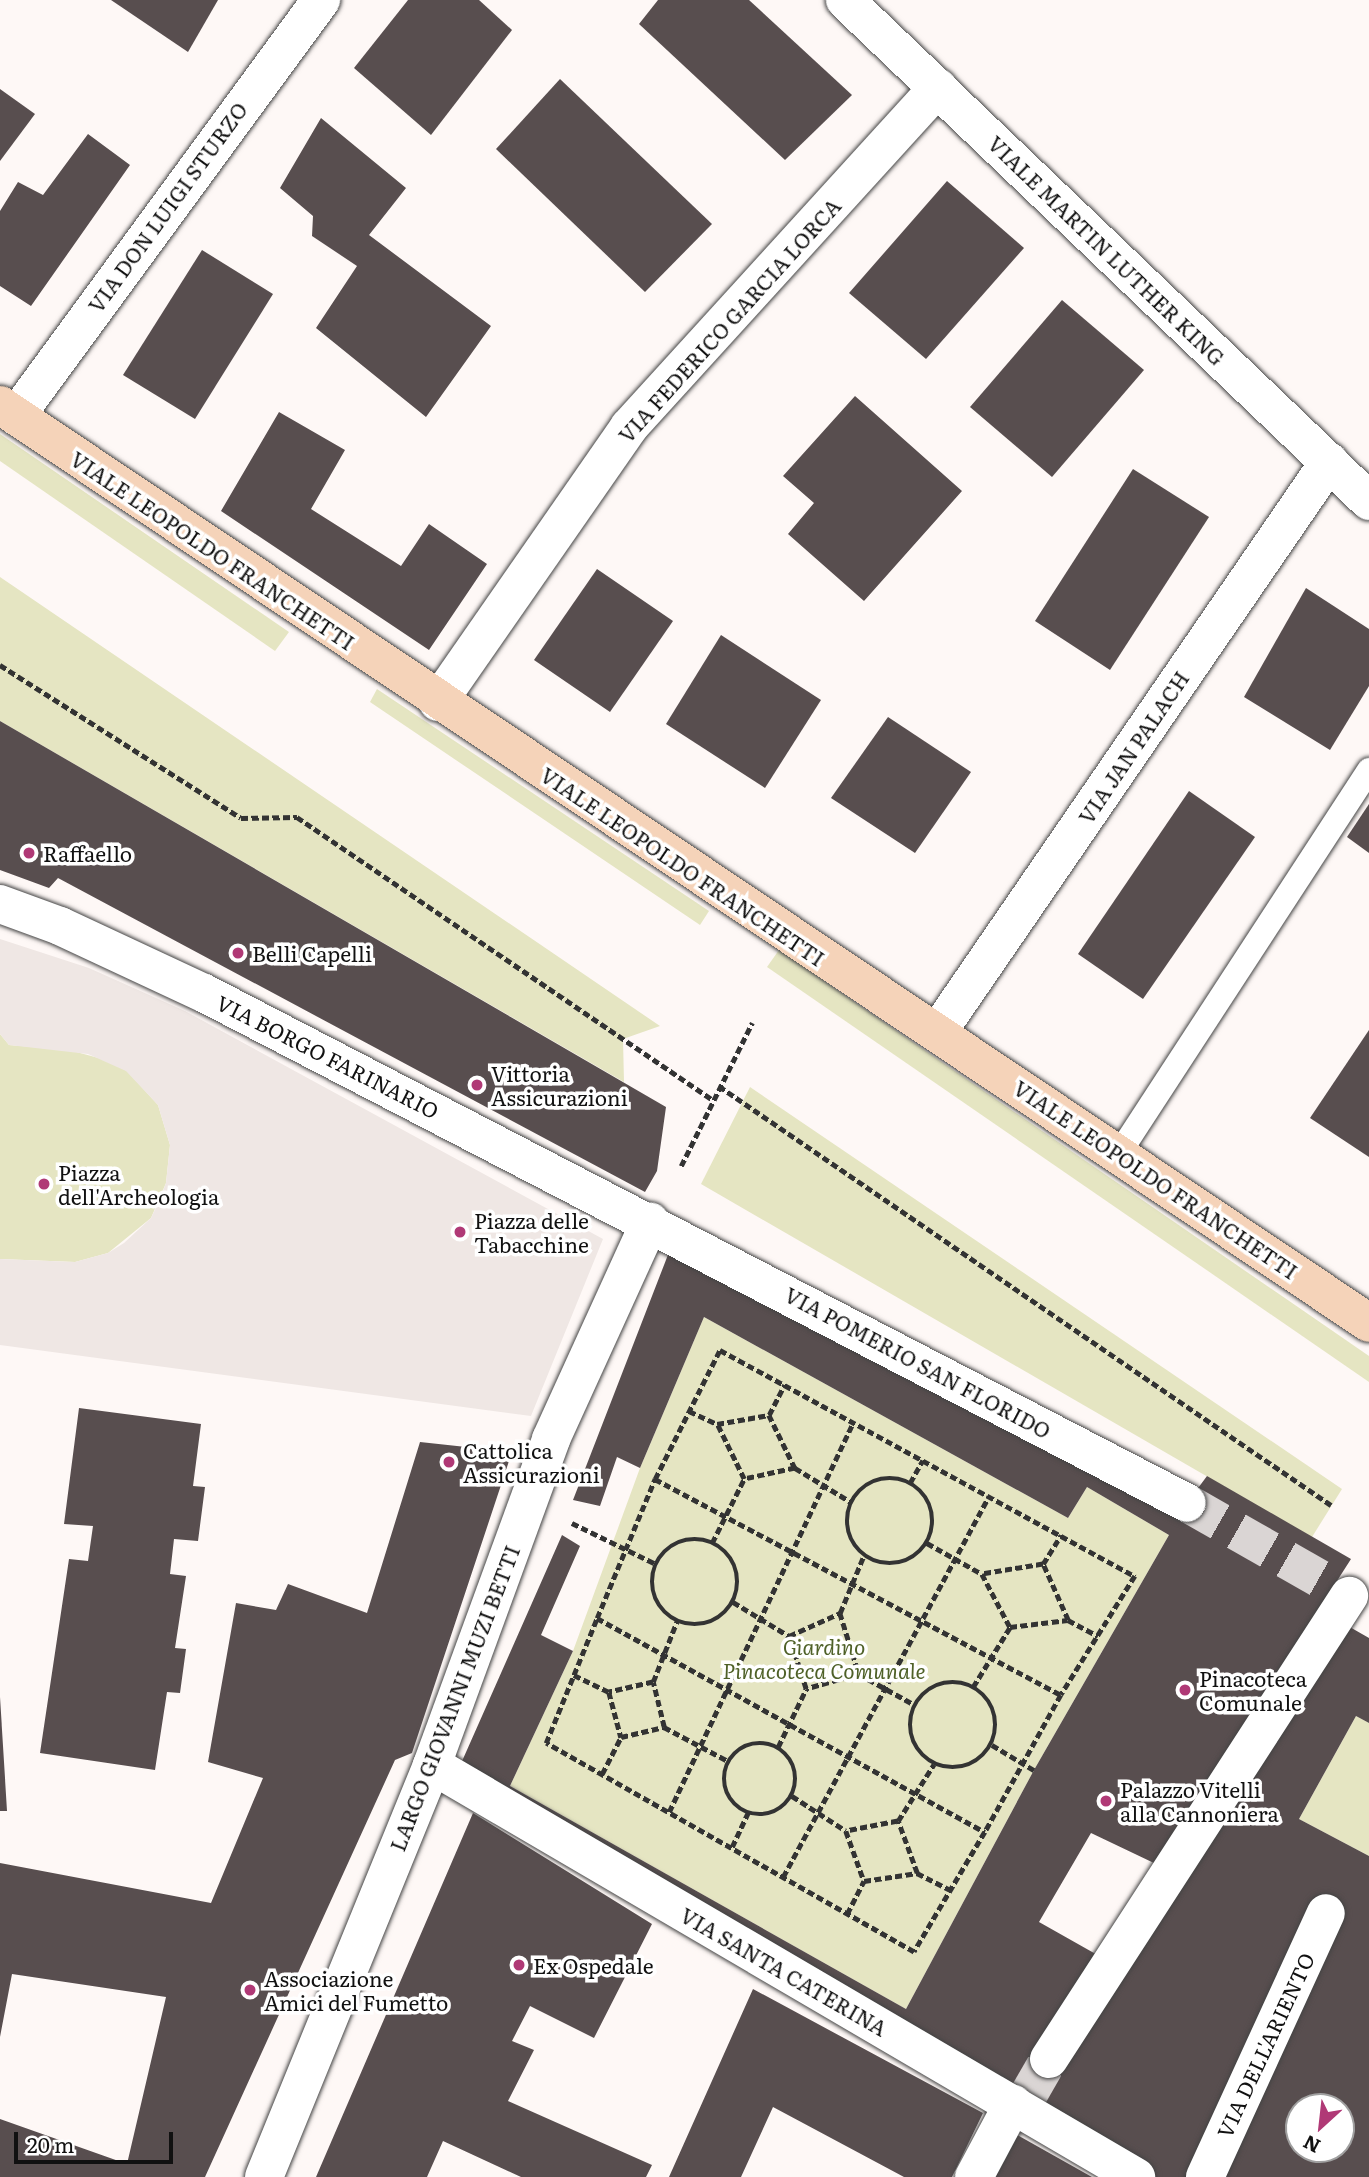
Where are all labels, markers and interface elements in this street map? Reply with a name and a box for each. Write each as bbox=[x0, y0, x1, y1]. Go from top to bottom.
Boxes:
street label: VIA DON LUIGI STURZO bbox=[82, 97, 252, 317]
street label: VIALE MARTIN LUTHER KING bbox=[983, 130, 1231, 370]
street label: VIA FEDERICO GARCIA LORCA bbox=[613, 193, 845, 447]
street label: VIALE LEOPOLDO FRANCHETTI bbox=[66, 445, 360, 655]
street label: VIA JAN PALACH bbox=[1073, 666, 1193, 828]
street label: VIALE LEOPOLDO FRANCHETTI bbox=[536, 761, 830, 971]
place label: Raffaello bbox=[43, 840, 132, 866]
marker: Raffaello bbox=[21, 845, 37, 861]
place label: Belli Capelli bbox=[252, 940, 372, 966]
marker: Belli Capelli bbox=[230, 945, 246, 961]
street label: VIA BORGO FARINARIO bbox=[213, 989, 443, 1123]
place label: Vittoria Assicurazioni bbox=[491, 1060, 628, 1110]
street label: VIALE LEOPOLDO FRANCHETTI bbox=[1009, 1074, 1303, 1284]
marker: Vittoria Assicurazioni bbox=[469, 1077, 485, 1093]
place label: Piazza dell'Archeologia bbox=[58, 1159, 219, 1209]
marker: Piazza dell'Archeologia bbox=[36, 1176, 52, 1192]
place label: Piazza delle Tabacchine bbox=[474, 1207, 589, 1257]
marker: Piazza delle Tabacchine bbox=[452, 1224, 468, 1240]
street label: VIA POMERIO SAN FLORIDO bbox=[781, 1281, 1055, 1443]
place label: Cattolica Assicurazioni bbox=[463, 1437, 600, 1487]
marker: Cattolica Assicurazioni bbox=[441, 1454, 457, 1470]
street label: LARGO GIOVANNI MUZI BETTI bbox=[384, 1542, 524, 1854]
park label: Giardino Pinacoteca Comunale bbox=[723, 1633, 925, 1683]
place label: Pinacoteca Comunale bbox=[1199, 1665, 1307, 1715]
marker: Pinacoteca Comunale bbox=[1177, 1682, 1193, 1698]
place label: Palazzo Vitelli alla Cannoniera bbox=[1120, 1776, 1279, 1826]
marker: Palazzo Vitelli alla Cannoniera bbox=[1098, 1793, 1114, 1809]
street label: VIA SANTA CATERINA bbox=[676, 1902, 892, 2040]
street label: VIA DELL'ARIENTO bbox=[1211, 1948, 1319, 2142]
place label: Ex Ospedale bbox=[533, 1952, 654, 1978]
marker: Ex Ospedale bbox=[511, 1957, 527, 1973]
place label: Associazione Amici del Fumetto bbox=[264, 1965, 448, 2015]
marker: Associazione Amici del Fumetto bbox=[242, 1982, 258, 1998]
north arrow bbox=[1285, 2093, 1355, 2163]
scale bar bbox=[18, 2118, 177, 2162]
text: 20 m bbox=[27, 2128, 74, 2159]
text: N bbox=[1298, 2129, 1325, 2161]

